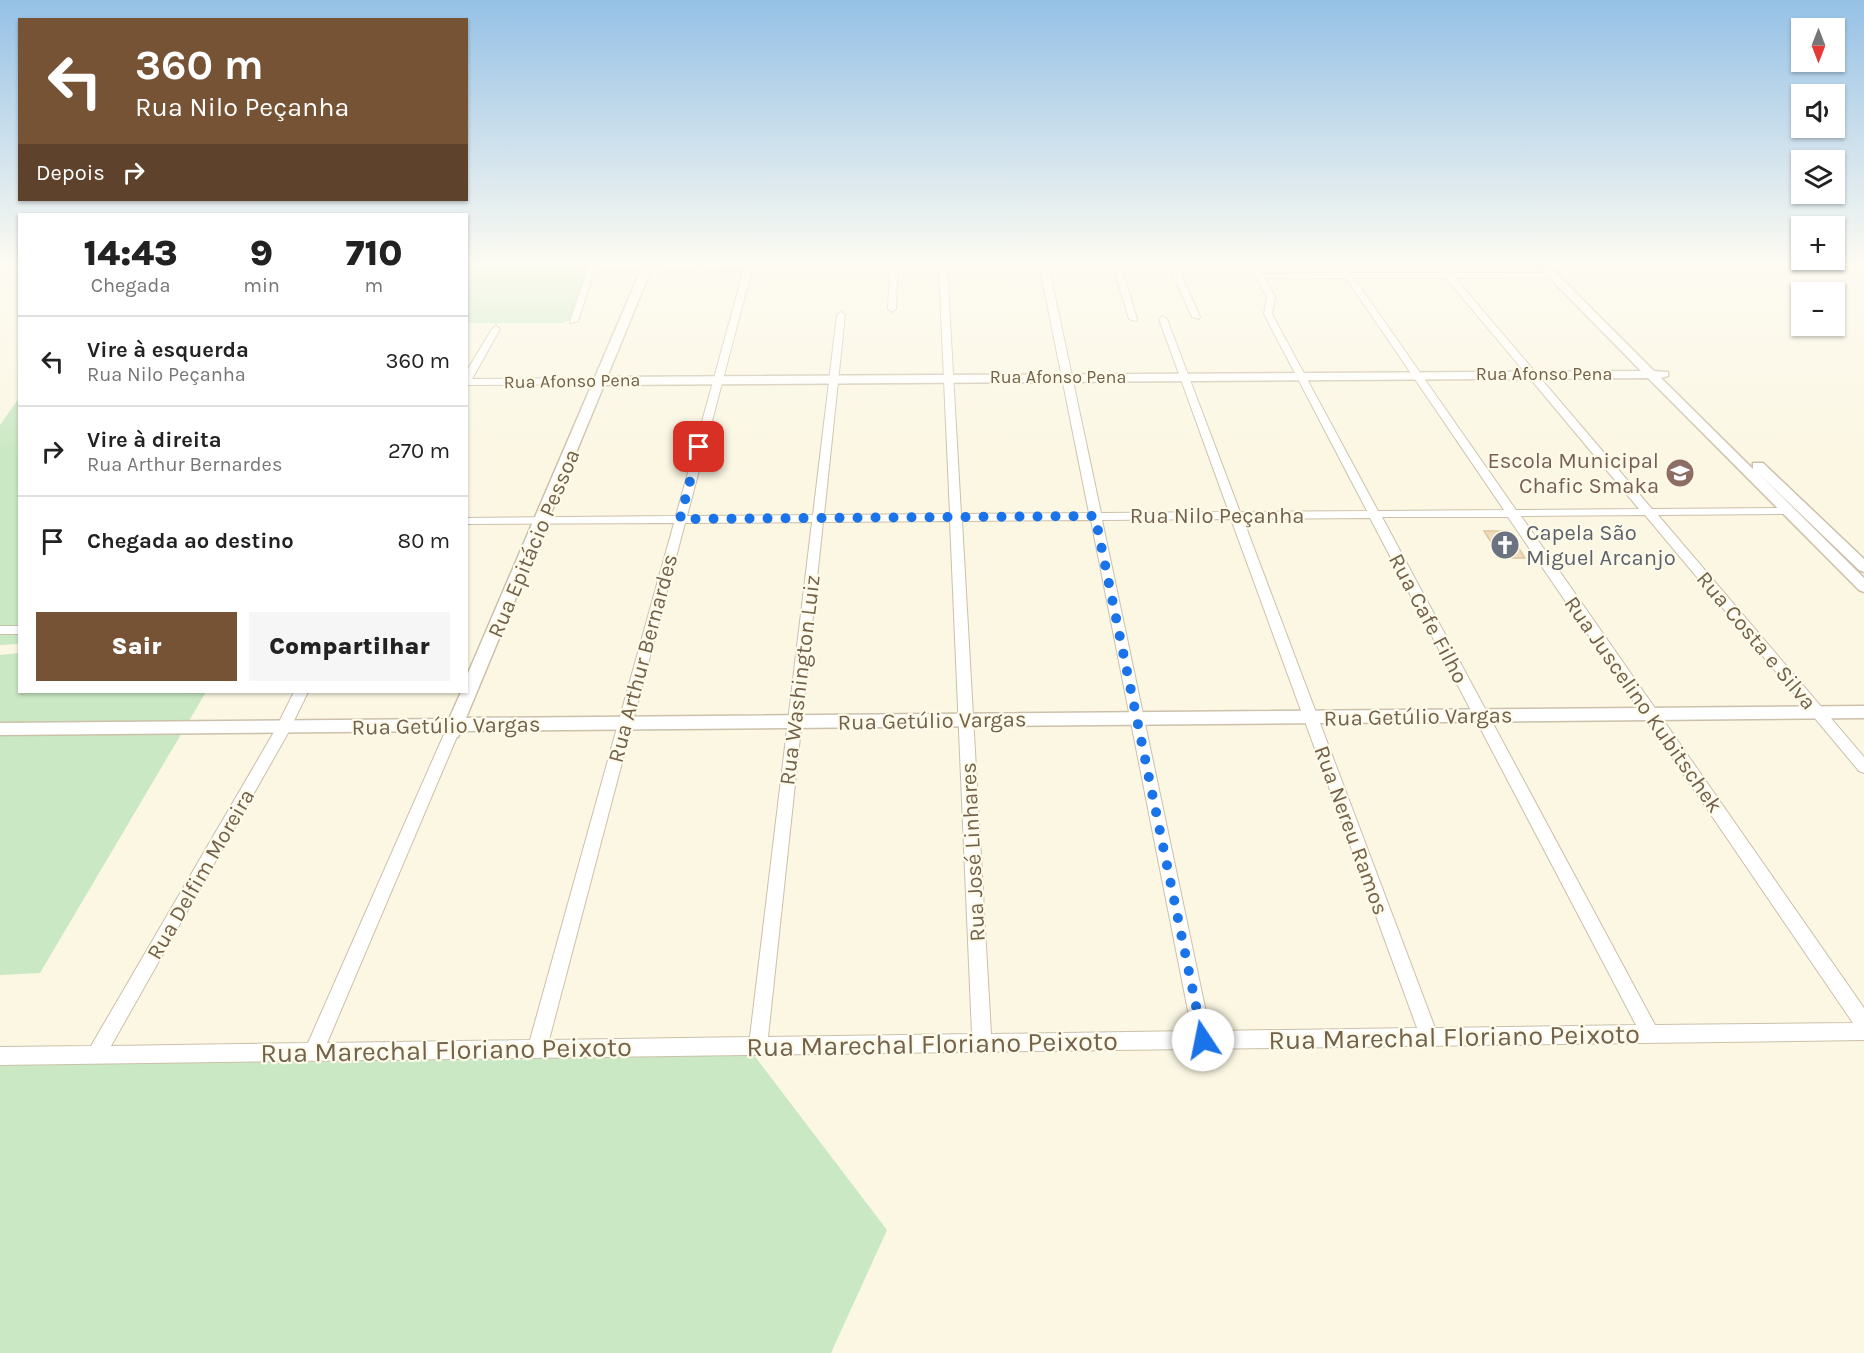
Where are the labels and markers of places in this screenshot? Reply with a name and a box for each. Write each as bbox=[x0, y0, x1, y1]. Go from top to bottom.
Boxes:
pin bbox=[673, 421, 724, 472]
place label: Escola Municipal Chafic Smaka bbox=[1487, 448, 1659, 499]
school or university icon: Escola Municipal Chafic Smaka bbox=[1664, 457, 1696, 489]
place label: Capela São Miguel Arcanjo bbox=[1526, 520, 1676, 571]
church icon: Capela São Miguel Arcanjo bbox=[1489, 529, 1521, 561]

